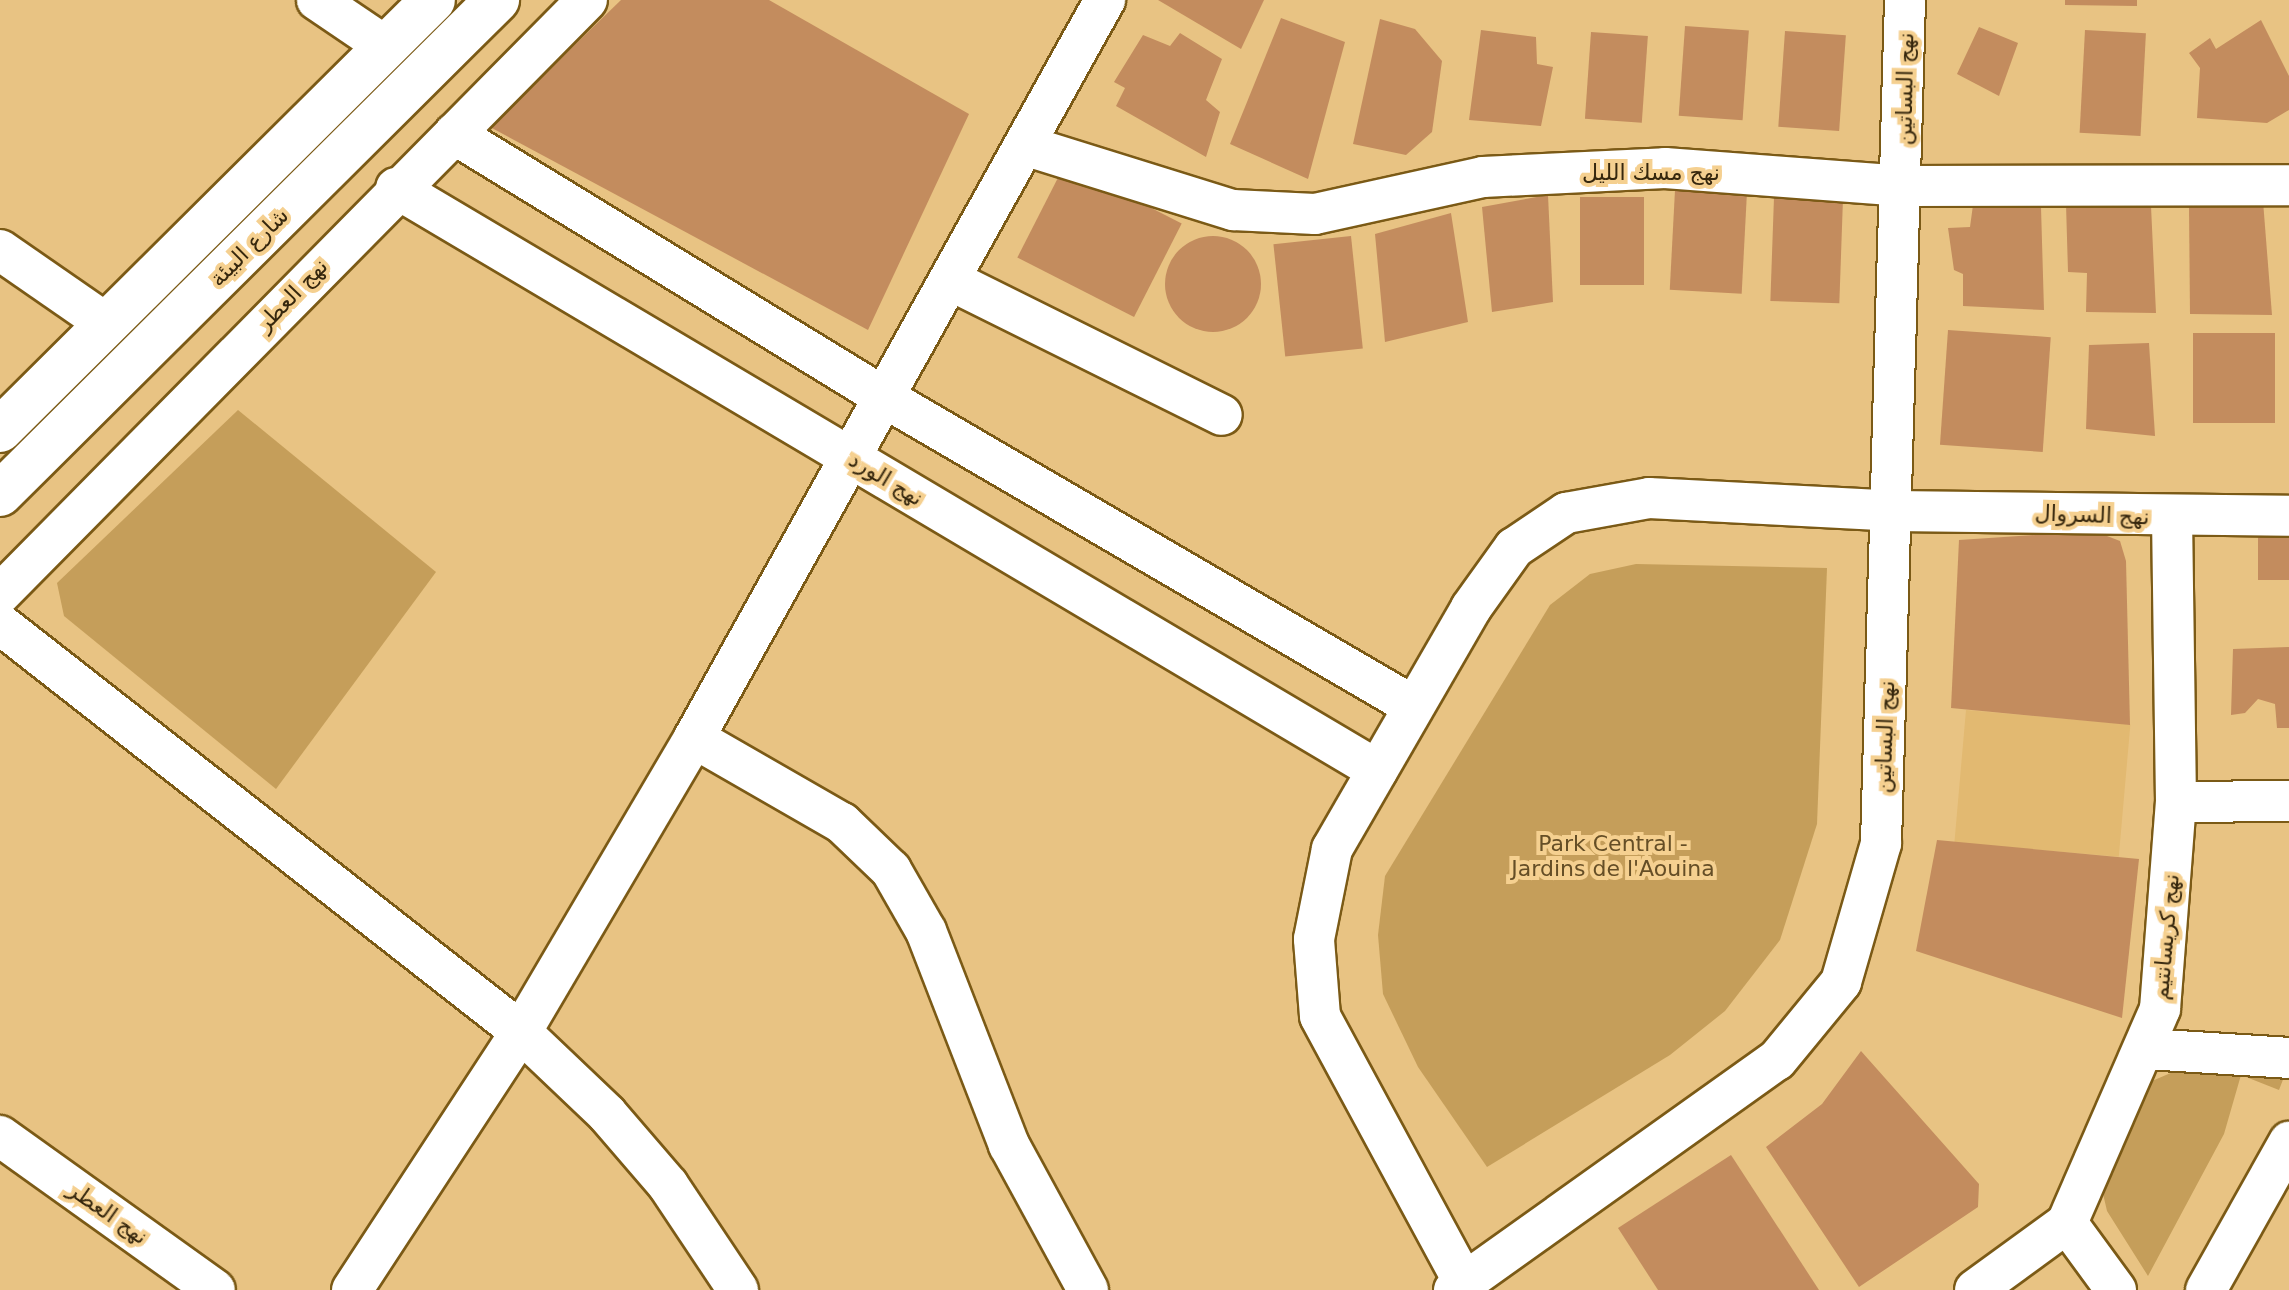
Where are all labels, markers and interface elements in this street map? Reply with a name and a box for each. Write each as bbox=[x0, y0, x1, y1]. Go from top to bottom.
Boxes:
street label: نهج البساتين bbox=[1891, 32, 1919, 146]
street label: نهج مسك الليل bbox=[1582, 160, 1720, 186]
street label: شارع البيئة bbox=[204, 202, 294, 292]
street label: نهج العطر bbox=[251, 253, 333, 337]
street label: نهج الورد bbox=[844, 447, 928, 511]
street label: نهج السروال bbox=[2034, 500, 2150, 530]
street label: نهج البساتين bbox=[1870, 680, 1900, 794]
park label: Park Central - Jardins de l'Aouina bbox=[1511, 830, 1715, 882]
street label: نهج كريسانتيم bbox=[2147, 873, 2185, 1001]
street label: نهج العطر bbox=[63, 1176, 153, 1250]

